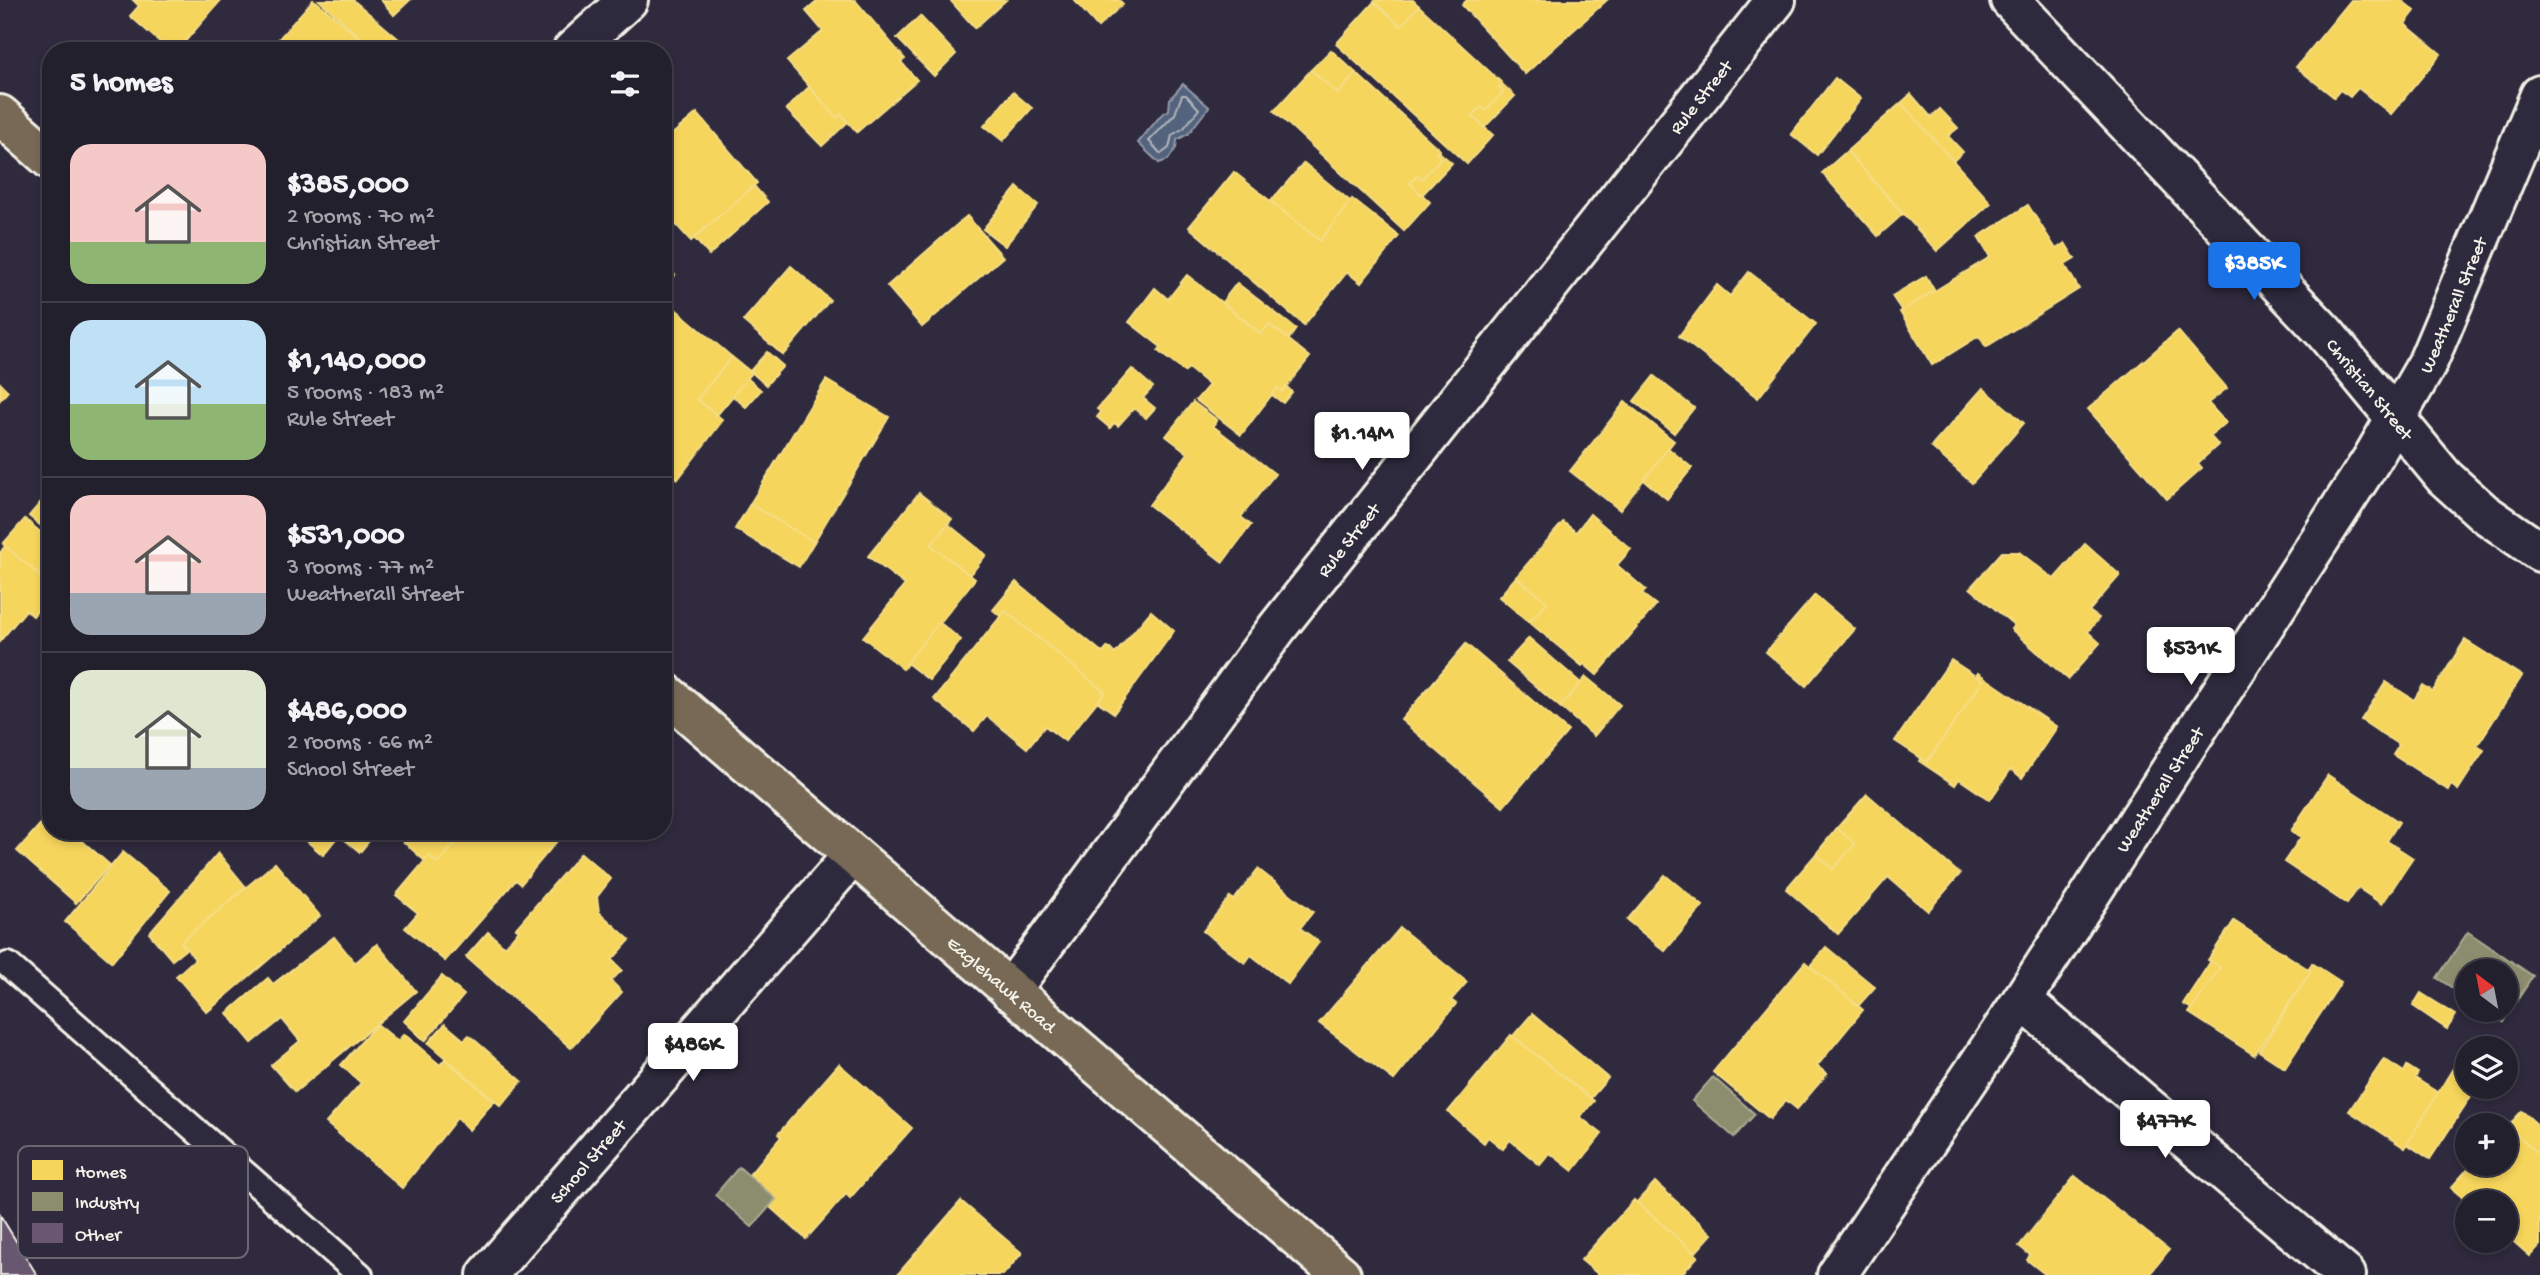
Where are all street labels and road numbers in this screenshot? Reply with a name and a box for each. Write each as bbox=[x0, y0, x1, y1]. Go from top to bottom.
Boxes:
street label: Rule Street bbox=[1666, 55, 1740, 140]
street label: Weatherall Street bbox=[2416, 232, 2495, 379]
street label: Christian Street bbox=[2319, 335, 2418, 448]
street label: Rule Street bbox=[1314, 498, 1388, 583]
street label: Weatherall Street bbox=[2112, 722, 2212, 858]
street label: Eaglehawk Road bbox=[941, 933, 1061, 1041]
street label: School Street bbox=[546, 1114, 634, 1210]

